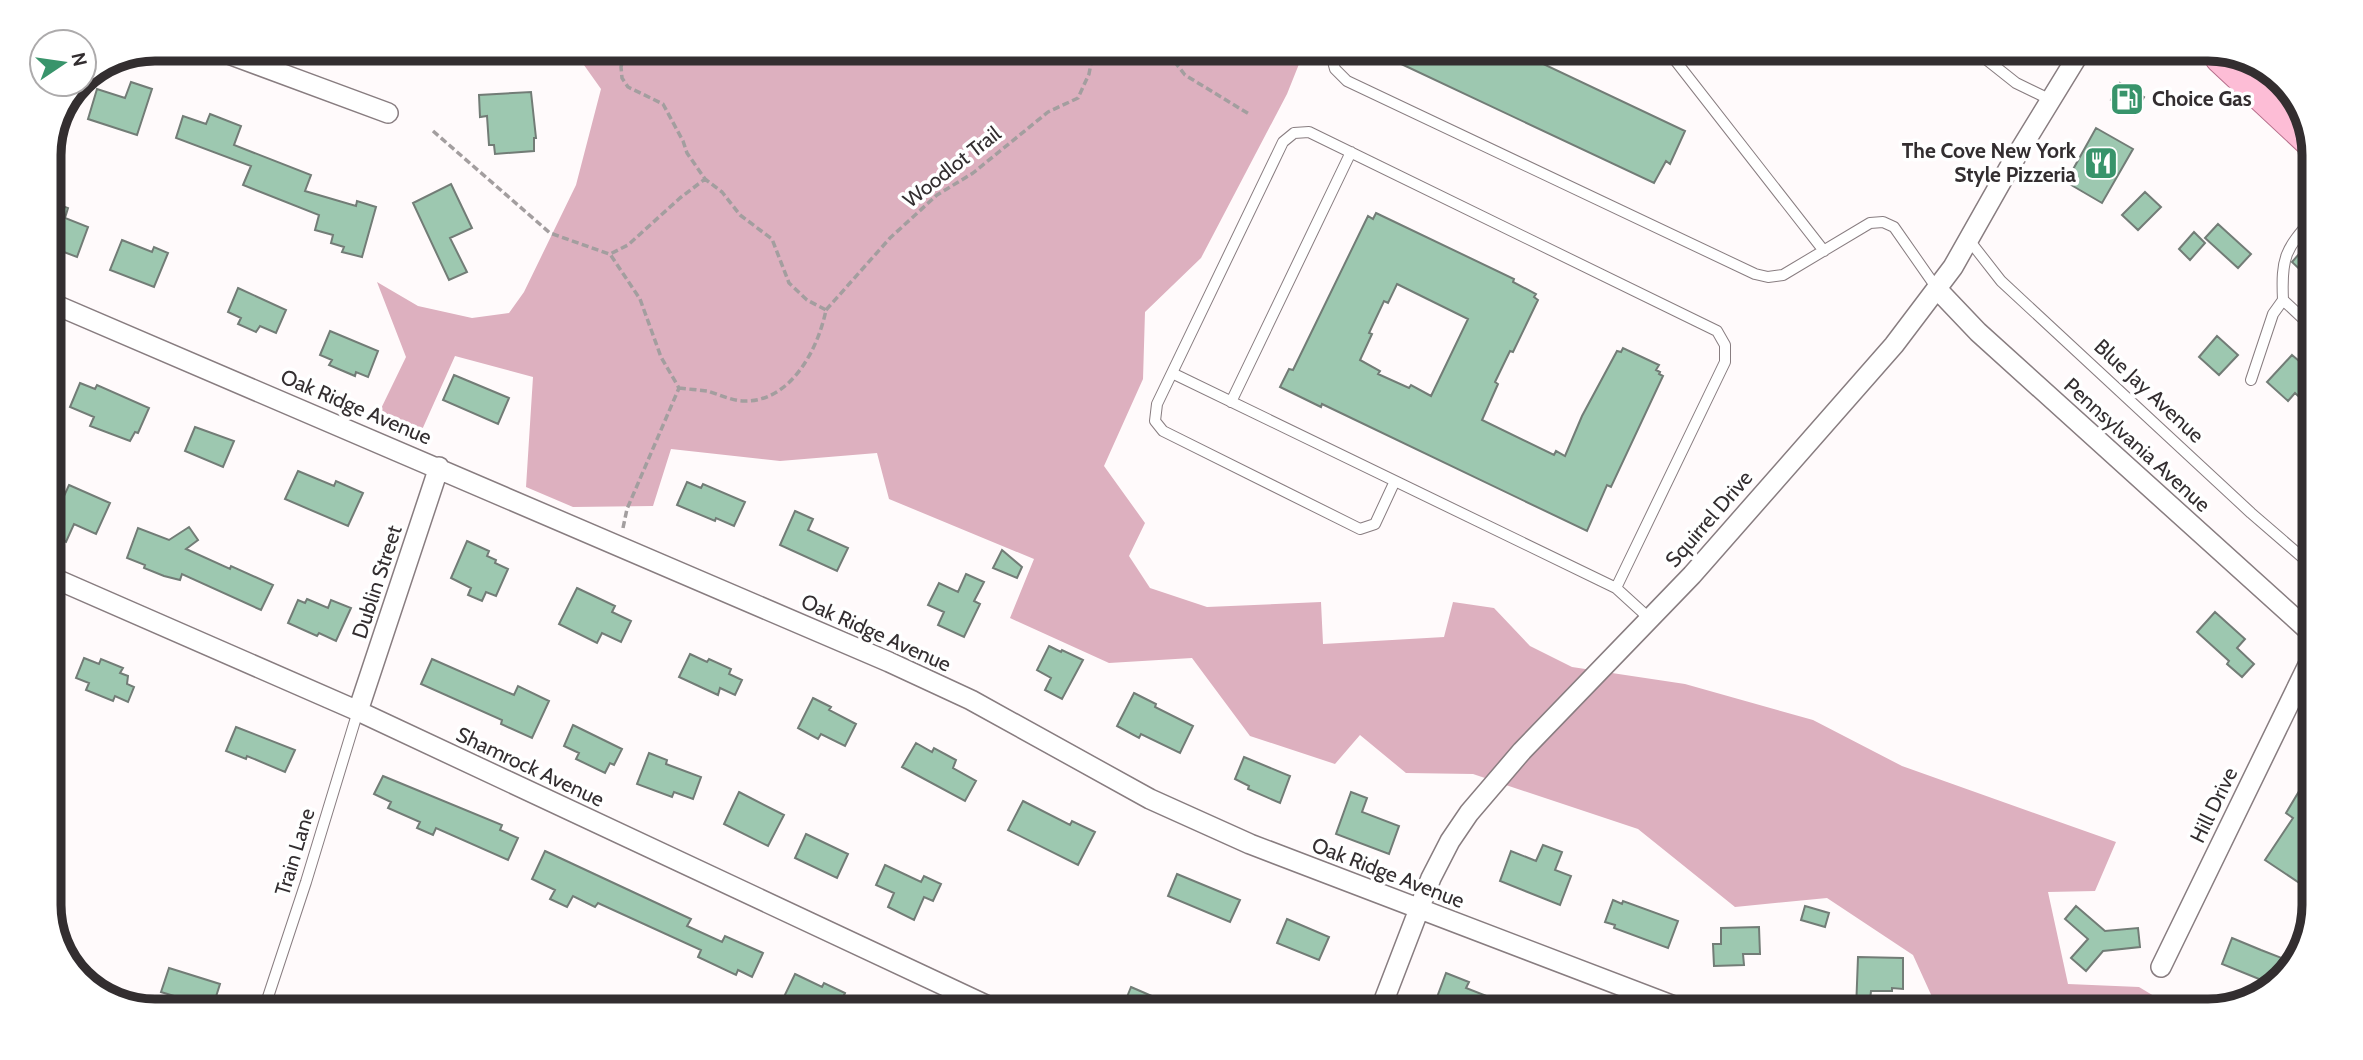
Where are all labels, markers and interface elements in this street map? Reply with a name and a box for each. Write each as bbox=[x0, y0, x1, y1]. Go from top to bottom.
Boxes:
north arrow bbox=[28, 28, 98, 98]
text: N bbox=[66, 50, 92, 68]
fuel station icon: Choice Gas bbox=[2108, 80, 2146, 118]
place label: Choice Gas bbox=[2152, 86, 2252, 111]
street label: Woodlot Trail bbox=[898, 121, 1006, 213]
place label: The Cove New York Style Pizzeria bbox=[1902, 138, 2077, 187]
restaurant icon: The Cove New York Style Pizzeria bbox=[2082, 144, 2120, 182]
street label: Blue Jay Avenue bbox=[2089, 334, 2209, 448]
street label: Oak Ridge Avenue bbox=[277, 364, 436, 450]
street label: Pennsylvania Avenue bbox=[2059, 372, 2216, 517]
street label: Squirrel Drive bbox=[1660, 465, 1758, 572]
street label: Dublin Street bbox=[346, 522, 407, 642]
street label: Oak Ridge Avenue bbox=[797, 588, 955, 677]
street label: Shamrock Avenue bbox=[452, 721, 608, 812]
street label: Hill Drive bbox=[2185, 763, 2243, 847]
street label: Train Lane bbox=[269, 805, 320, 899]
street label: Oak Ridge Avenue bbox=[1308, 832, 1468, 913]

